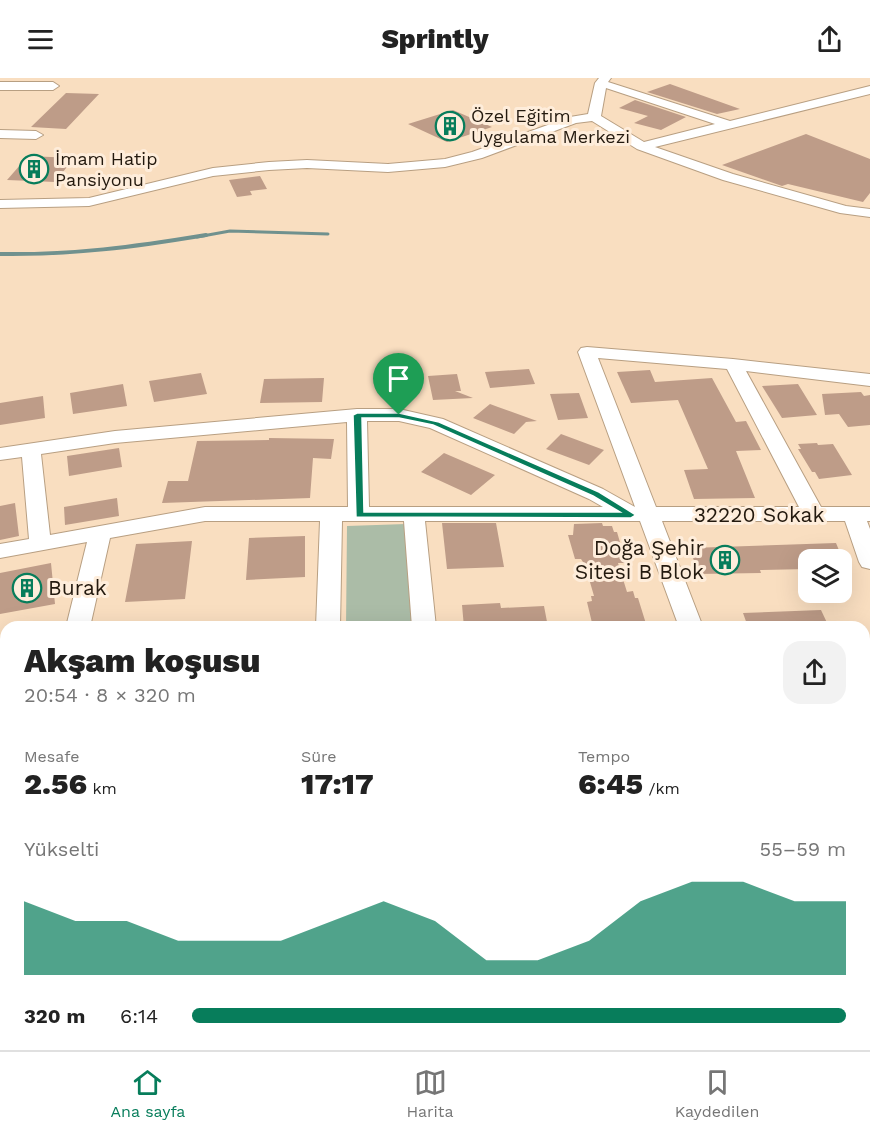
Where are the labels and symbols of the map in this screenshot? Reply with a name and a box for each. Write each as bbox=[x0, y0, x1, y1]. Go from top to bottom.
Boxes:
place label: Özel Eğitim Uygulama Merkezi bbox=[471, 105, 630, 147]
building icon: Özel Eğitim Uygulama Merkezi bbox=[434, 110, 466, 142]
place label: İmam Hatip Pansiyonu bbox=[55, 148, 157, 190]
building icon: İmam Hatip Pansiyonu bbox=[18, 153, 50, 185]
pin bbox=[373, 353, 424, 415]
street label: 32220 Sokak bbox=[694, 502, 824, 527]
place label: Doğa Şehir Sitesi B Blok bbox=[575, 535, 704, 584]
building icon: Doğa Şehir Sitesi B Blok bbox=[709, 544, 741, 576]
building icon: Burak bbox=[11, 572, 43, 604]
place label: Burak bbox=[48, 575, 107, 600]

